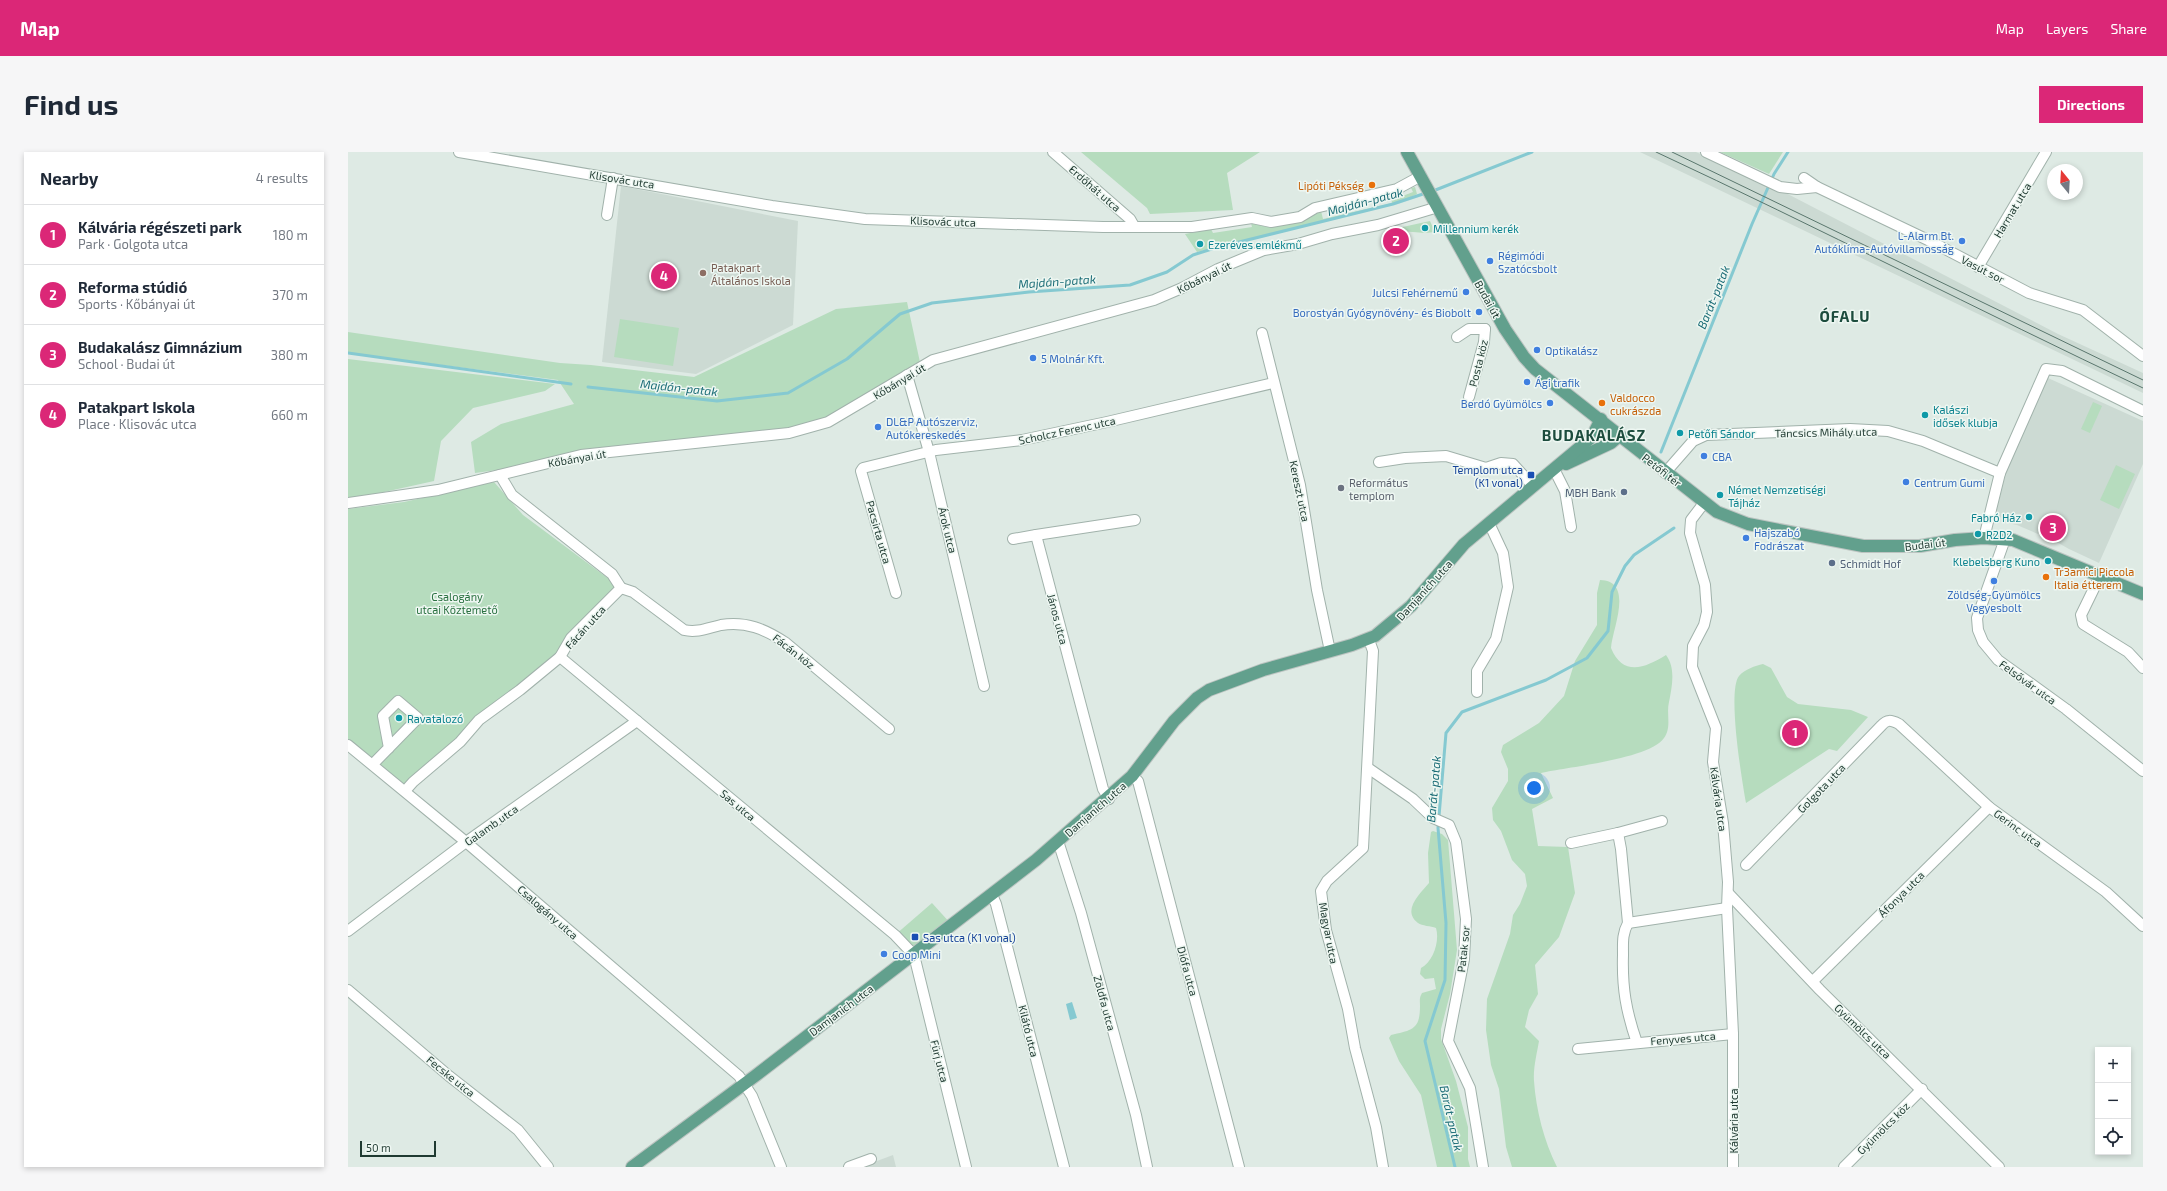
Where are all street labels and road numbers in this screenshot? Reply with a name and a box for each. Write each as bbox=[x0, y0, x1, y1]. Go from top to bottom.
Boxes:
street label: Erdőhát utca bbox=[1067, 162, 1123, 214]
street label: Klisovác utca bbox=[588, 167, 656, 191]
street label: Harmat utca bbox=[1990, 180, 2034, 240]
street label: Klisovác utca bbox=[910, 213, 976, 229]
street label: Vasút sor bbox=[1959, 252, 2007, 286]
street label: Kőbányai út bbox=[1175, 258, 1233, 296]
street label: Budai út bbox=[1472, 278, 1504, 320]
street label: Posta köz bbox=[1466, 338, 1490, 388]
street label: Kőbányai út bbox=[870, 360, 928, 402]
street label: Scholcz Ferenc utca bbox=[1017, 413, 1117, 447]
street label: Táncsics Mihály utca bbox=[1775, 425, 1877, 439]
street label: Kőbányai út bbox=[547, 446, 607, 470]
street label: Petőfi tér bbox=[1640, 451, 1685, 490]
street label: Kereszt utca bbox=[1287, 459, 1313, 523]
street label: Pacsirta utca bbox=[864, 499, 894, 565]
street label: Árok utca bbox=[936, 506, 960, 554]
street label: Budai út bbox=[1904, 535, 1946, 553]
street label: Damjanich utca bbox=[1393, 557, 1455, 624]
street label: János utca bbox=[1045, 592, 1071, 646]
street label: Fácán utca bbox=[562, 603, 608, 651]
street label: Fácán köz bbox=[771, 631, 818, 672]
street label: Felsővár utca bbox=[1997, 657, 2059, 707]
street label: Golgota utca bbox=[1794, 761, 1848, 815]
street label: Kálvária utca bbox=[1708, 766, 1730, 832]
street label: Damjanich utca bbox=[1062, 779, 1129, 840]
street label: Sas utca bbox=[718, 786, 758, 824]
street label: Galamb utca bbox=[462, 802, 520, 848]
street label: Gerinc utca bbox=[1992, 806, 2044, 850]
street label: Áfonya utca bbox=[1875, 868, 1927, 920]
street label: Csalogány utca bbox=[515, 882, 581, 942]
street label: Magyar utca bbox=[1317, 901, 1341, 965]
street label: Patak sor bbox=[1454, 924, 1472, 973]
street label: Diófa utca bbox=[1175, 945, 1201, 997]
street label: Zöldfa utca bbox=[1091, 974, 1119, 1032]
street label: Damjanich utca bbox=[806, 982, 876, 1039]
street label: Gyümölcs utca bbox=[1832, 1001, 1894, 1061]
street label: Kilátó utca bbox=[1016, 1004, 1042, 1058]
street label: Fenyves utca bbox=[1650, 1029, 1716, 1047]
street label: Fürj utca bbox=[927, 1038, 952, 1084]
street label: Fecske utca bbox=[424, 1053, 478, 1099]
street label: Kálvária utca bbox=[1727, 1089, 1740, 1153]
street label: Gyümölcs köz bbox=[1854, 1099, 1912, 1157]

